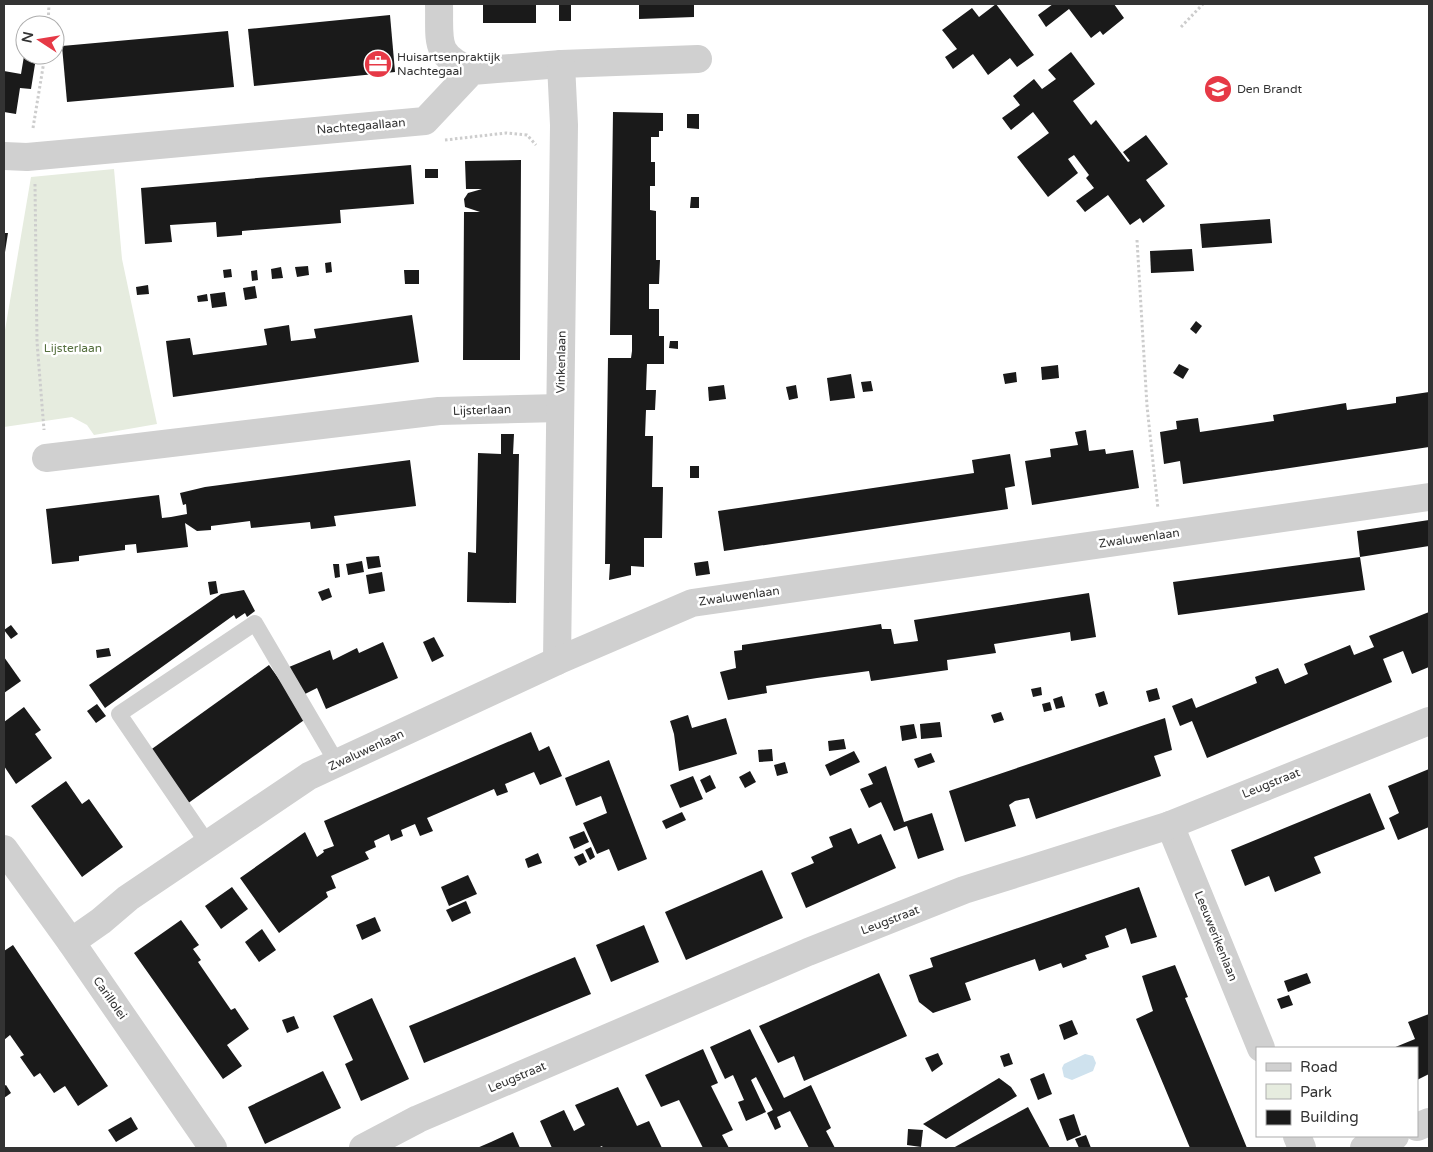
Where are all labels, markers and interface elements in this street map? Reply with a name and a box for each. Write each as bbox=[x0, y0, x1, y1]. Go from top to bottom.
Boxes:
north arrow bbox=[15, 15, 65, 65]
text: N bbox=[18, 30, 37, 45]
office icon: Huisartsenpraktijk Nachtegaal bbox=[363, 49, 393, 79]
place label: Huisartsenpraktijk Nachtegaal bbox=[397, 50, 501, 78]
school or university icon: Den Brandt bbox=[1203, 74, 1233, 104]
place label: Den Brandt bbox=[1237, 82, 1302, 96]
street label: Nachtegaallaan bbox=[316, 115, 406, 137]
street label: Vinkenlaan bbox=[553, 330, 569, 394]
park label: Lijsterlaan bbox=[44, 341, 102, 355]
street label: Lijsterlaan bbox=[453, 402, 511, 418]
street label: Zwaluwenlaan bbox=[1098, 525, 1180, 551]
street label: Zwaluwenlaan bbox=[698, 583, 780, 609]
street label: Zwaluwenlaan bbox=[326, 726, 406, 774]
street label: Leugstraat bbox=[1240, 765, 1302, 801]
street label: Leeuwerikenlaan bbox=[1192, 889, 1240, 983]
street label: Leugstraat bbox=[859, 902, 922, 938]
street label: Carillolei bbox=[90, 974, 130, 1022]
legend bbox=[1256, 1047, 1418, 1137]
street label: Leugstraat bbox=[486, 1058, 548, 1095]
text: Road bbox=[1300, 1058, 1338, 1076]
text: Park bbox=[1300, 1083, 1332, 1101]
text: Building bbox=[1300, 1108, 1359, 1126]

